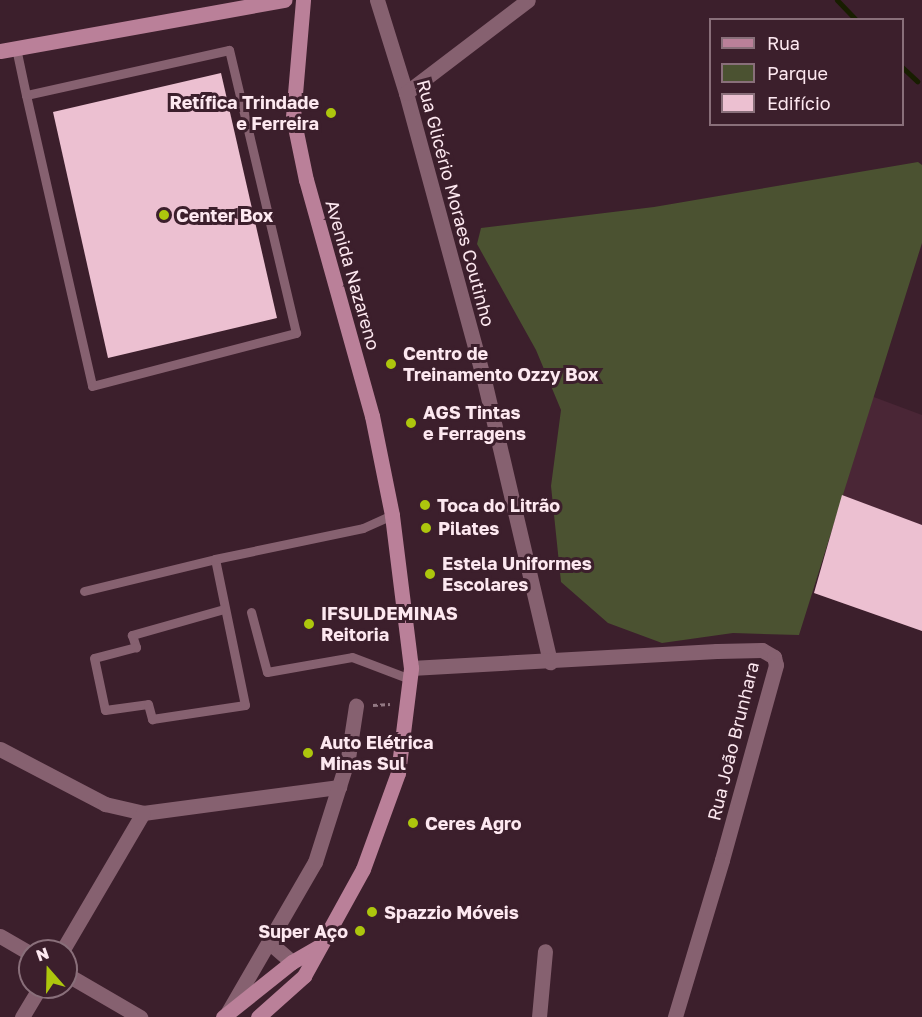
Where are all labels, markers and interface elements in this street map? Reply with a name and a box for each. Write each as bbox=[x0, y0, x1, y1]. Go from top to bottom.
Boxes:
legend bbox=[709, 18, 904, 126]
text: Rua bbox=[767, 32, 800, 54]
text: Parque bbox=[767, 62, 828, 84]
street label: Rua Glicério Moraes Coutinho bbox=[413, 77, 499, 329]
place label: Retífica Trindade e Ferreira bbox=[170, 92, 319, 134]
text: Edifício bbox=[767, 92, 831, 114]
marker: Retífica Trindade e Ferreira bbox=[324, 106, 338, 120]
street label: Avenida Nazareno bbox=[321, 197, 385, 353]
place label: Center Box bbox=[176, 204, 273, 226]
marker: Center Box bbox=[157, 208, 171, 222]
place label: Centro de Treinamento Ozzy Box bbox=[403, 343, 599, 386]
marker: Centro de Treinamento Ozzy Box bbox=[384, 357, 398, 371]
place label: AGS Tintas e Ferragens bbox=[423, 402, 526, 444]
marker: AGS Tintas e Ferragens bbox=[404, 416, 418, 430]
place label: Toca do Litrão bbox=[437, 494, 560, 516]
marker: Toca do Litrão bbox=[418, 498, 432, 512]
place label: Pilates bbox=[438, 517, 499, 539]
marker: Pilates bbox=[419, 521, 433, 535]
place label: Estela Uniformes Escolares bbox=[442, 553, 592, 596]
marker: Estela Uniformes Escolares bbox=[423, 567, 437, 581]
place label: IFSULDEMINAS Reitoria bbox=[321, 603, 458, 646]
marker: IFSULDEMINAS Reitoria bbox=[302, 617, 316, 631]
street label: Rua João Brunhara bbox=[703, 659, 763, 823]
place label: Auto Elétrica Minas Sul bbox=[320, 732, 433, 774]
marker: Auto Elétrica Minas Sul bbox=[301, 746, 315, 760]
place label: Ceres Agro bbox=[425, 812, 522, 834]
marker: Ceres Agro bbox=[406, 816, 420, 830]
place label: Spazzio Móveis bbox=[384, 901, 519, 923]
marker: Spazzio Móveis bbox=[365, 905, 379, 919]
place label: Super Aço bbox=[258, 920, 348, 942]
marker: Super Aço bbox=[353, 924, 367, 938]
north arrow bbox=[18, 939, 78, 999]
text: N bbox=[33, 942, 52, 965]

